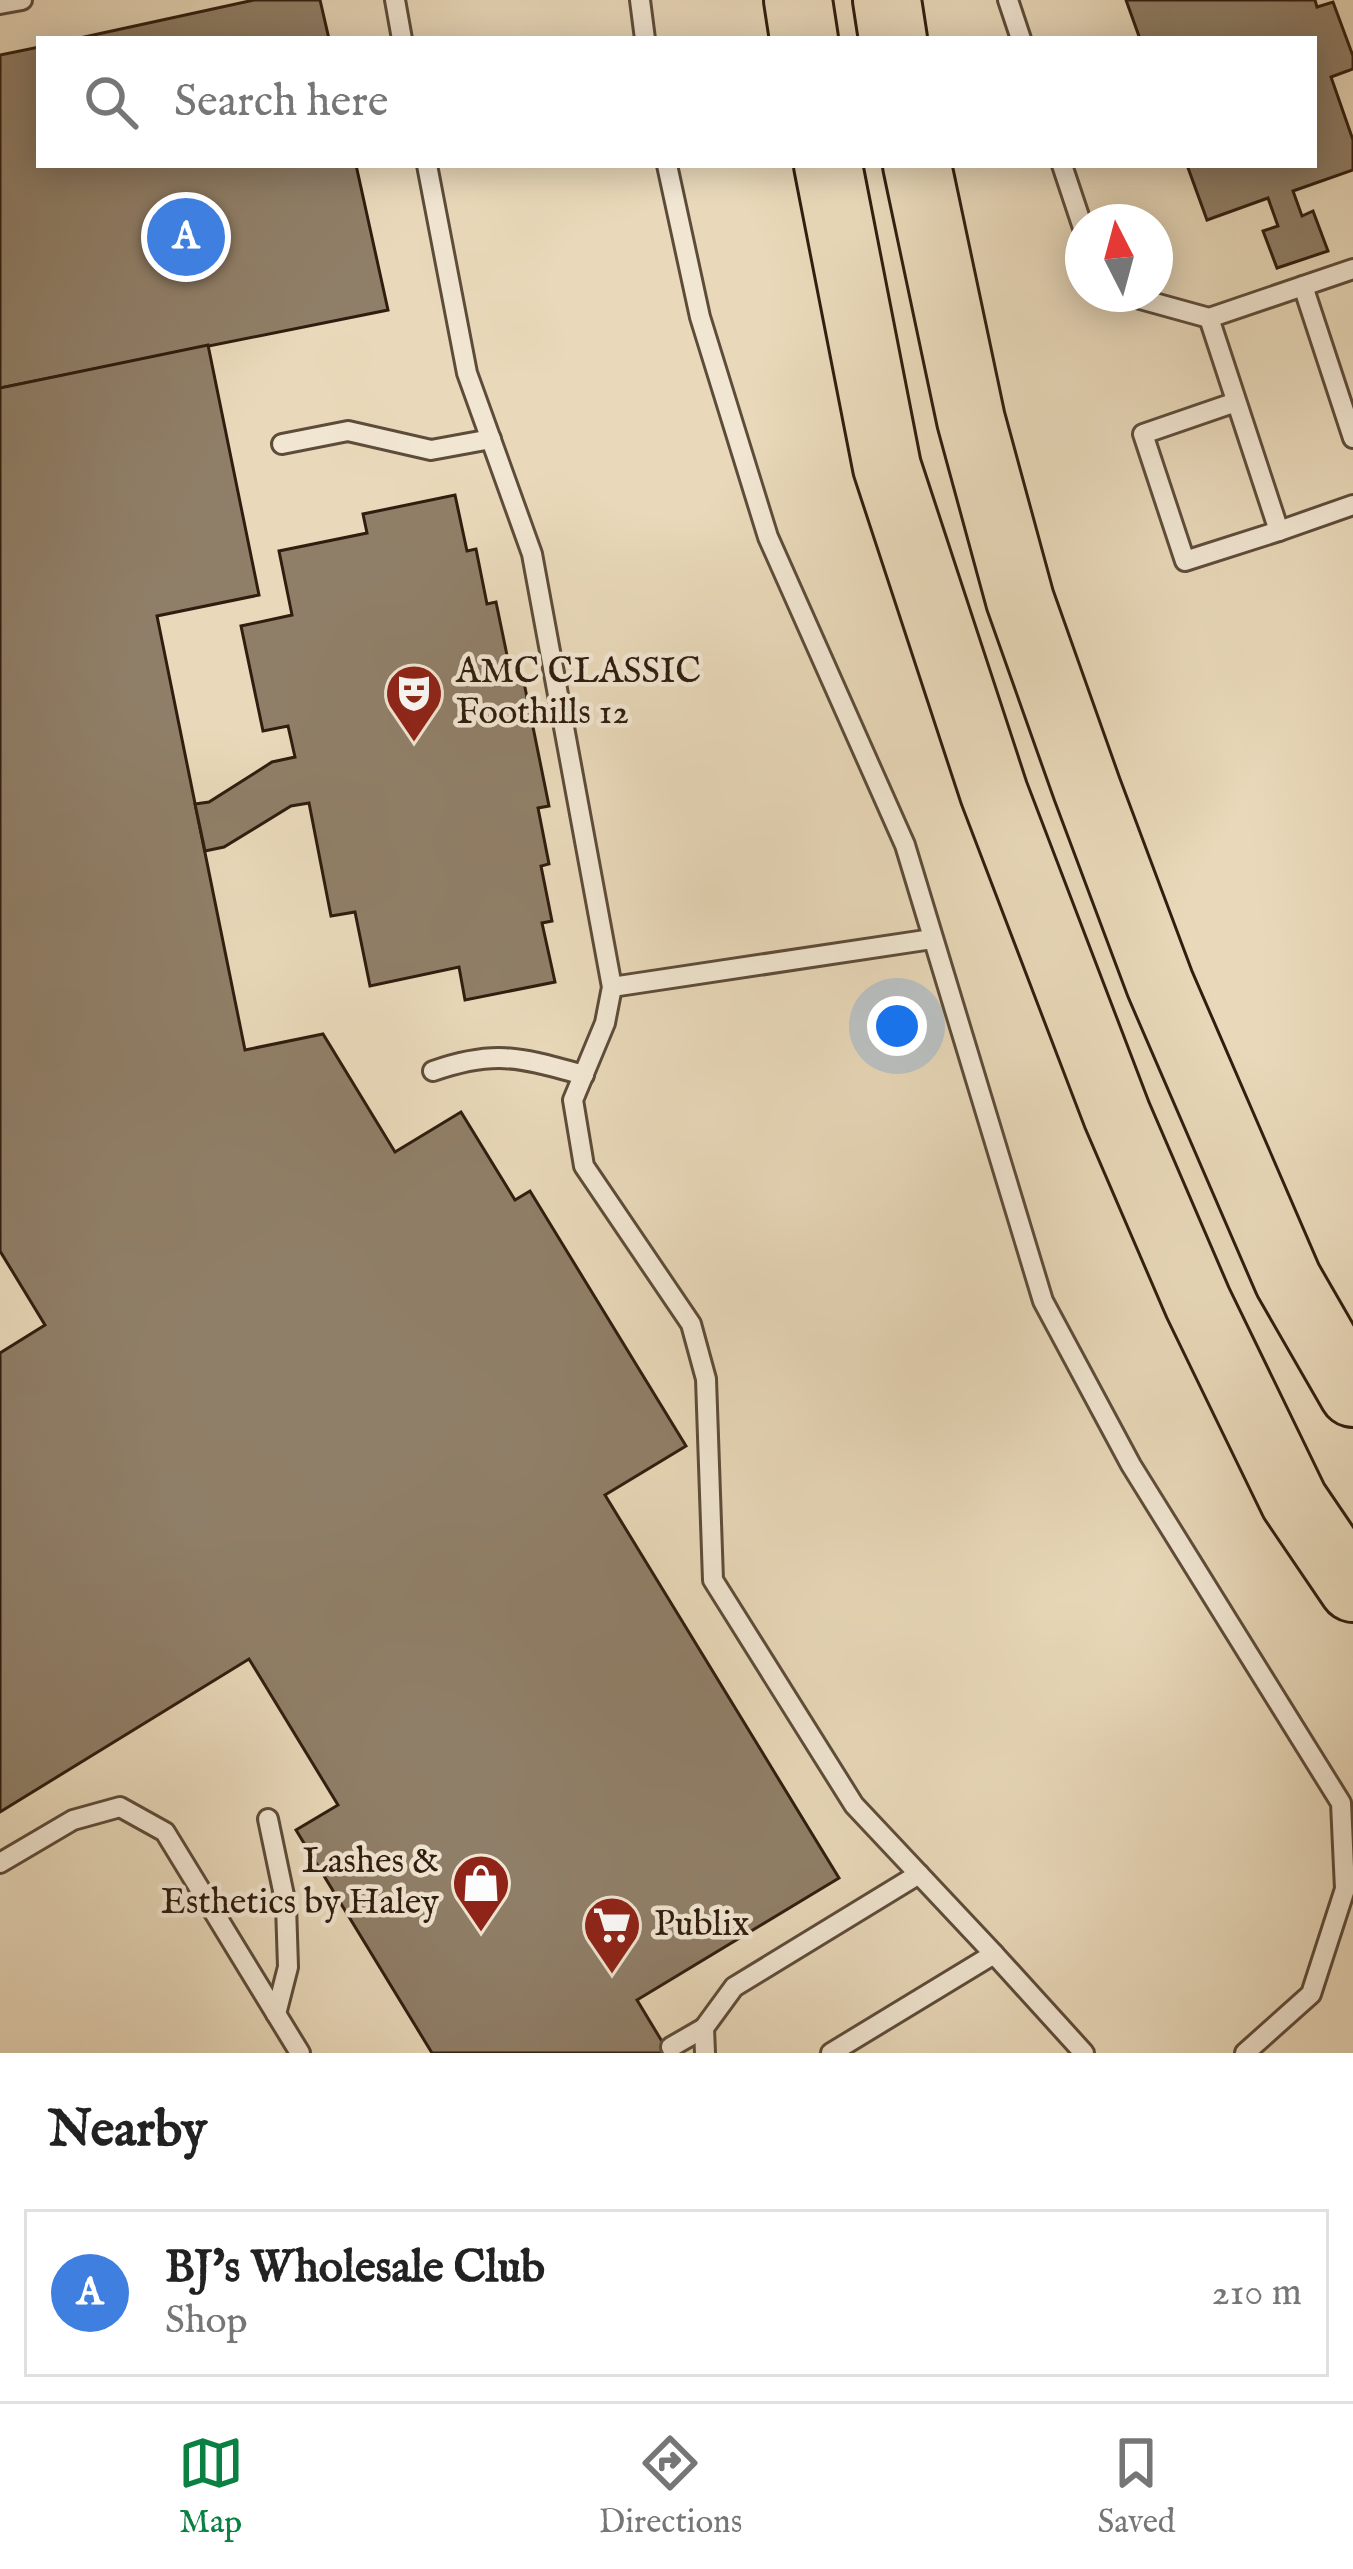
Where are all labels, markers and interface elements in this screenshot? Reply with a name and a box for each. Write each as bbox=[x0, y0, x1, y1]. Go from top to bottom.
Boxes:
search box bbox=[36, 36, 1317, 168]
icon: search bbox=[78, 69, 144, 135]
text: Search here bbox=[174, 74, 388, 131]
pin: A bbox=[147, 192, 225, 282]
north arrow bbox=[1065, 204, 1173, 312]
place label: AMC CLASSIC Foothills 12 bbox=[455, 649, 701, 736]
theatre icon: AMC CLASSIC Foothills 12 bbox=[383, 662, 445, 744]
your location bbox=[867, 996, 927, 1056]
place label: Lashes & Esthetics by Haley bbox=[161, 1839, 439, 1926]
shop icon: Lashes & Esthetics by Haley bbox=[450, 1852, 512, 1934]
supermarket icon: Publix bbox=[581, 1894, 643, 1976]
place label: Publix bbox=[654, 1902, 750, 1948]
text: Nearby bbox=[48, 2099, 207, 2164]
text: BJ's Wholesale Club bbox=[165, 2240, 545, 2297]
text: A bbox=[77, 2269, 103, 2318]
text: 210 m bbox=[1212, 2269, 1302, 2318]
text: Shop bbox=[165, 2297, 248, 2346]
tab: Map bbox=[178, 2430, 244, 2544]
tab: Directions bbox=[599, 2430, 742, 2544]
tab: Saved bbox=[1097, 2430, 1175, 2544]

